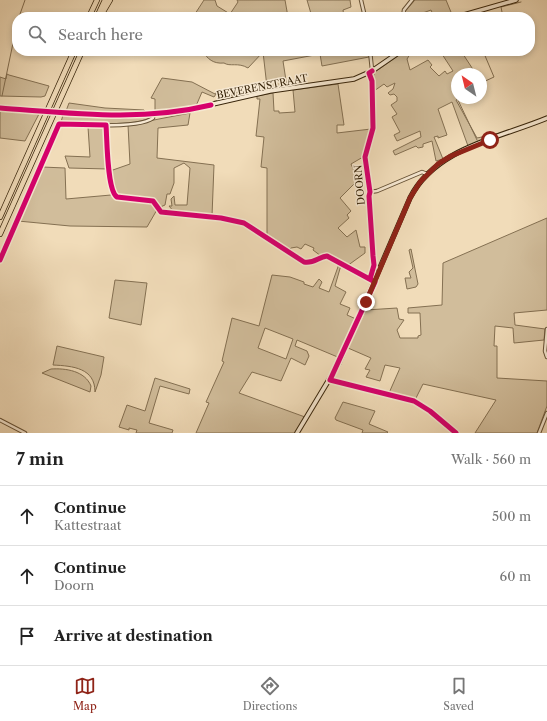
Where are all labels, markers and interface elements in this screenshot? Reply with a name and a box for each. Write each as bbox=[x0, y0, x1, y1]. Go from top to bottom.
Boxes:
search box bbox=[12, 12, 535, 56]
icon: search bbox=[26, 23, 48, 45]
text: Search here bbox=[58, 25, 143, 44]
north arrow bbox=[451, 68, 487, 104]
street label: BEVERENSTRAAT bbox=[215, 71, 309, 102]
route start bbox=[481, 131, 499, 149]
street label: DOORN bbox=[351, 164, 368, 206]
route end bbox=[357, 293, 375, 311]
text: 7 min bbox=[16, 449, 64, 469]
text: Walk · 560 m bbox=[451, 451, 531, 467]
text: Continue bbox=[54, 498, 126, 517]
icon: ahead bbox=[16, 505, 38, 527]
text: 500 m bbox=[492, 508, 531, 524]
text: Kattestraat bbox=[54, 517, 121, 533]
text: Continue bbox=[54, 558, 126, 577]
icon: ahead bbox=[16, 565, 38, 587]
text: 60 m bbox=[500, 568, 531, 584]
text: Doorn bbox=[54, 577, 94, 593]
icon: arrive bbox=[16, 625, 38, 647]
text: Arrive at destination bbox=[54, 626, 213, 645]
tab: Map bbox=[73, 675, 97, 713]
tab: Directions bbox=[243, 675, 297, 713]
tab: Saved bbox=[443, 675, 474, 713]

